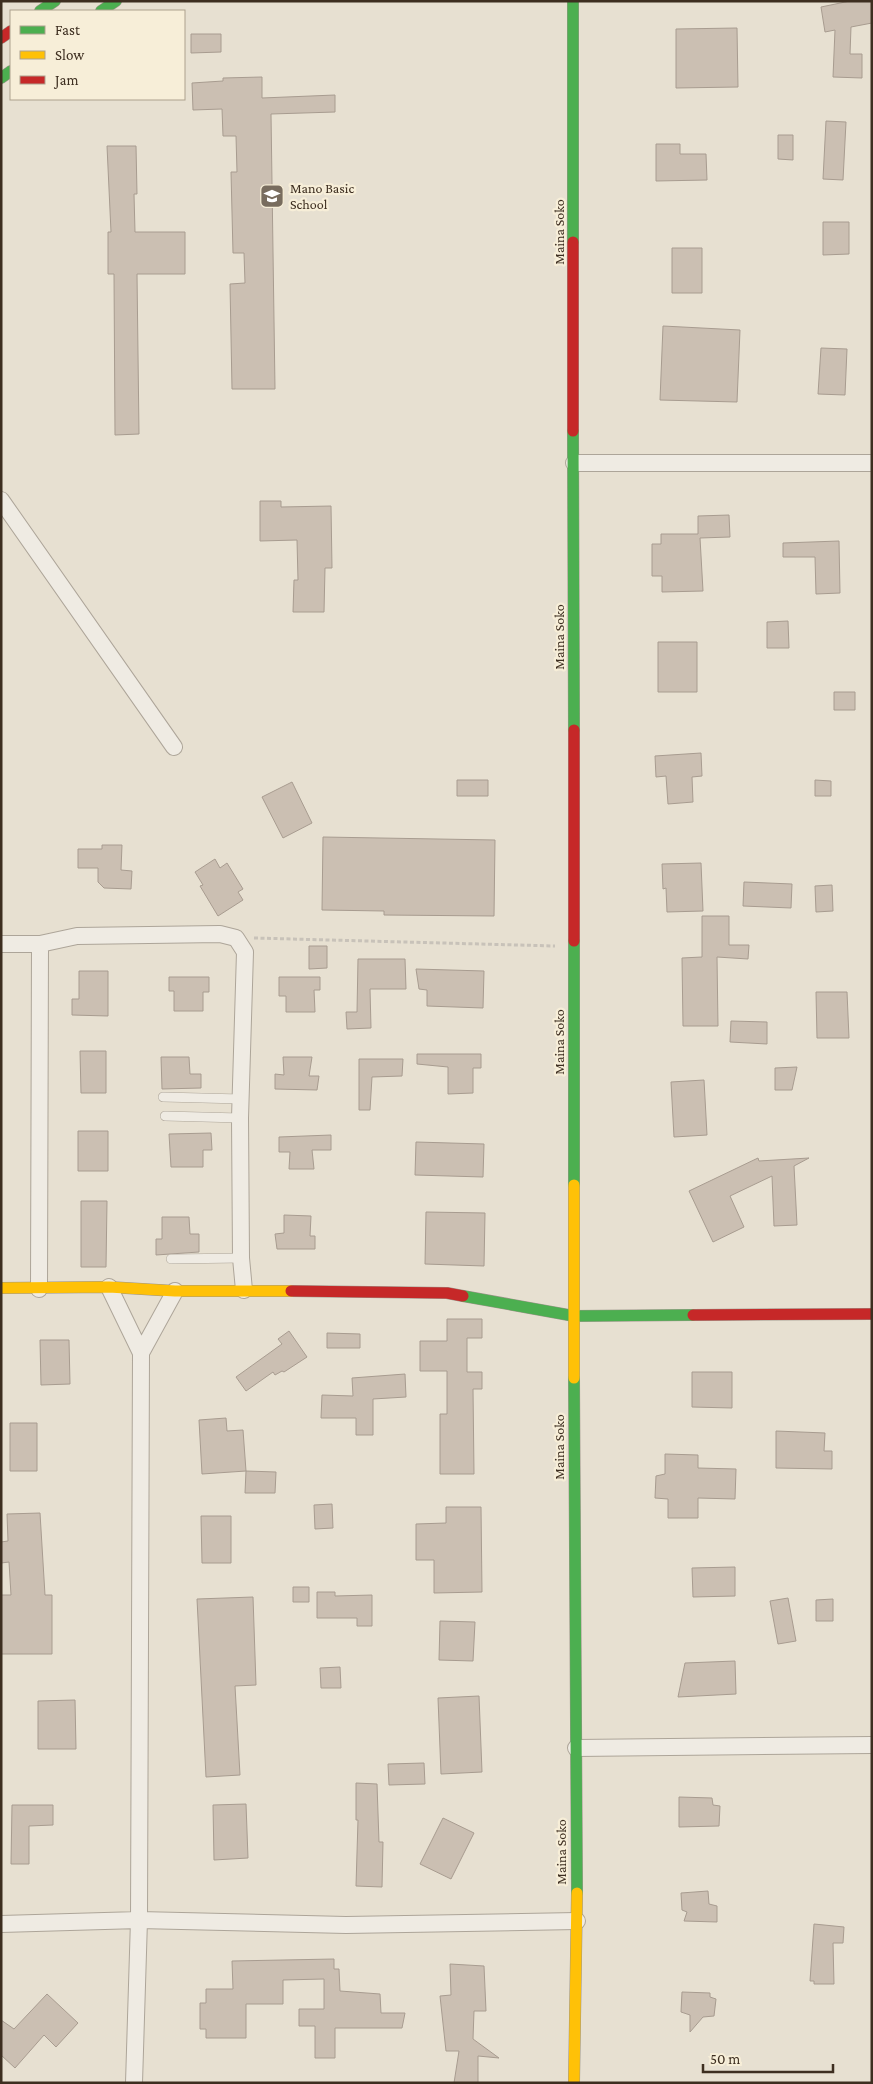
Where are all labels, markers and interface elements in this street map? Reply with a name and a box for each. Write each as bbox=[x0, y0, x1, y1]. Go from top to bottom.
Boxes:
legend bbox=[10, 10, 185, 100]
text: Fast bbox=[55, 22, 81, 38]
text: Slow bbox=[55, 47, 85, 63]
text: Jam bbox=[53, 72, 78, 89]
place label: Mano Basic School bbox=[290, 180, 354, 212]
school or university icon: Mano Basic School bbox=[259, 183, 285, 209]
street label: Maina Soko bbox=[551, 199, 567, 265]
street label: Maina Soko bbox=[551, 604, 567, 670]
street label: Maina Soko bbox=[551, 1009, 567, 1075]
street label: Maina Soko bbox=[551, 1414, 567, 1480]
street label: Maina Soko bbox=[553, 1819, 569, 1885]
scale bar bbox=[703, 2042, 833, 2074]
text: 50 m bbox=[710, 2051, 740, 2067]

